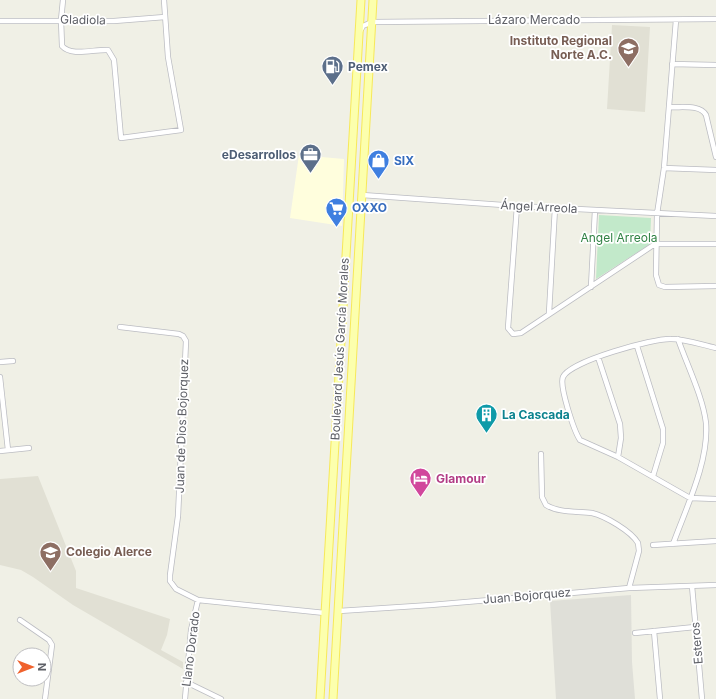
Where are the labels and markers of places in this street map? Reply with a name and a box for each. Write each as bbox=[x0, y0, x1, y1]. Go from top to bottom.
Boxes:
place label: Instituto Regional Norte A.C. bbox=[510, 33, 612, 62]
school or university icon: Instituto Regional Norte A.C. bbox=[615, 35, 641, 68]
fuel station icon: Pemex bbox=[320, 54, 346, 87]
place label: Pemex bbox=[348, 59, 388, 74]
office icon: eDesarrollos bbox=[298, 142, 324, 175]
place label: eDesarrollos bbox=[222, 147, 296, 162]
shop icon: SIX bbox=[366, 148, 392, 181]
place label: SIX bbox=[394, 153, 414, 168]
supermarket icon: OXXO bbox=[323, 195, 349, 228]
place label: OXXO bbox=[352, 200, 387, 215]
building icon: La Cascada bbox=[473, 402, 499, 435]
place label: La Cascada bbox=[502, 407, 570, 422]
hotel icon: Glamour bbox=[408, 466, 434, 499]
place label: Glamour bbox=[436, 471, 486, 486]
school or university icon: Colegio Alerce bbox=[37, 539, 63, 572]
place label: Colegio Alerce bbox=[66, 544, 152, 559]

